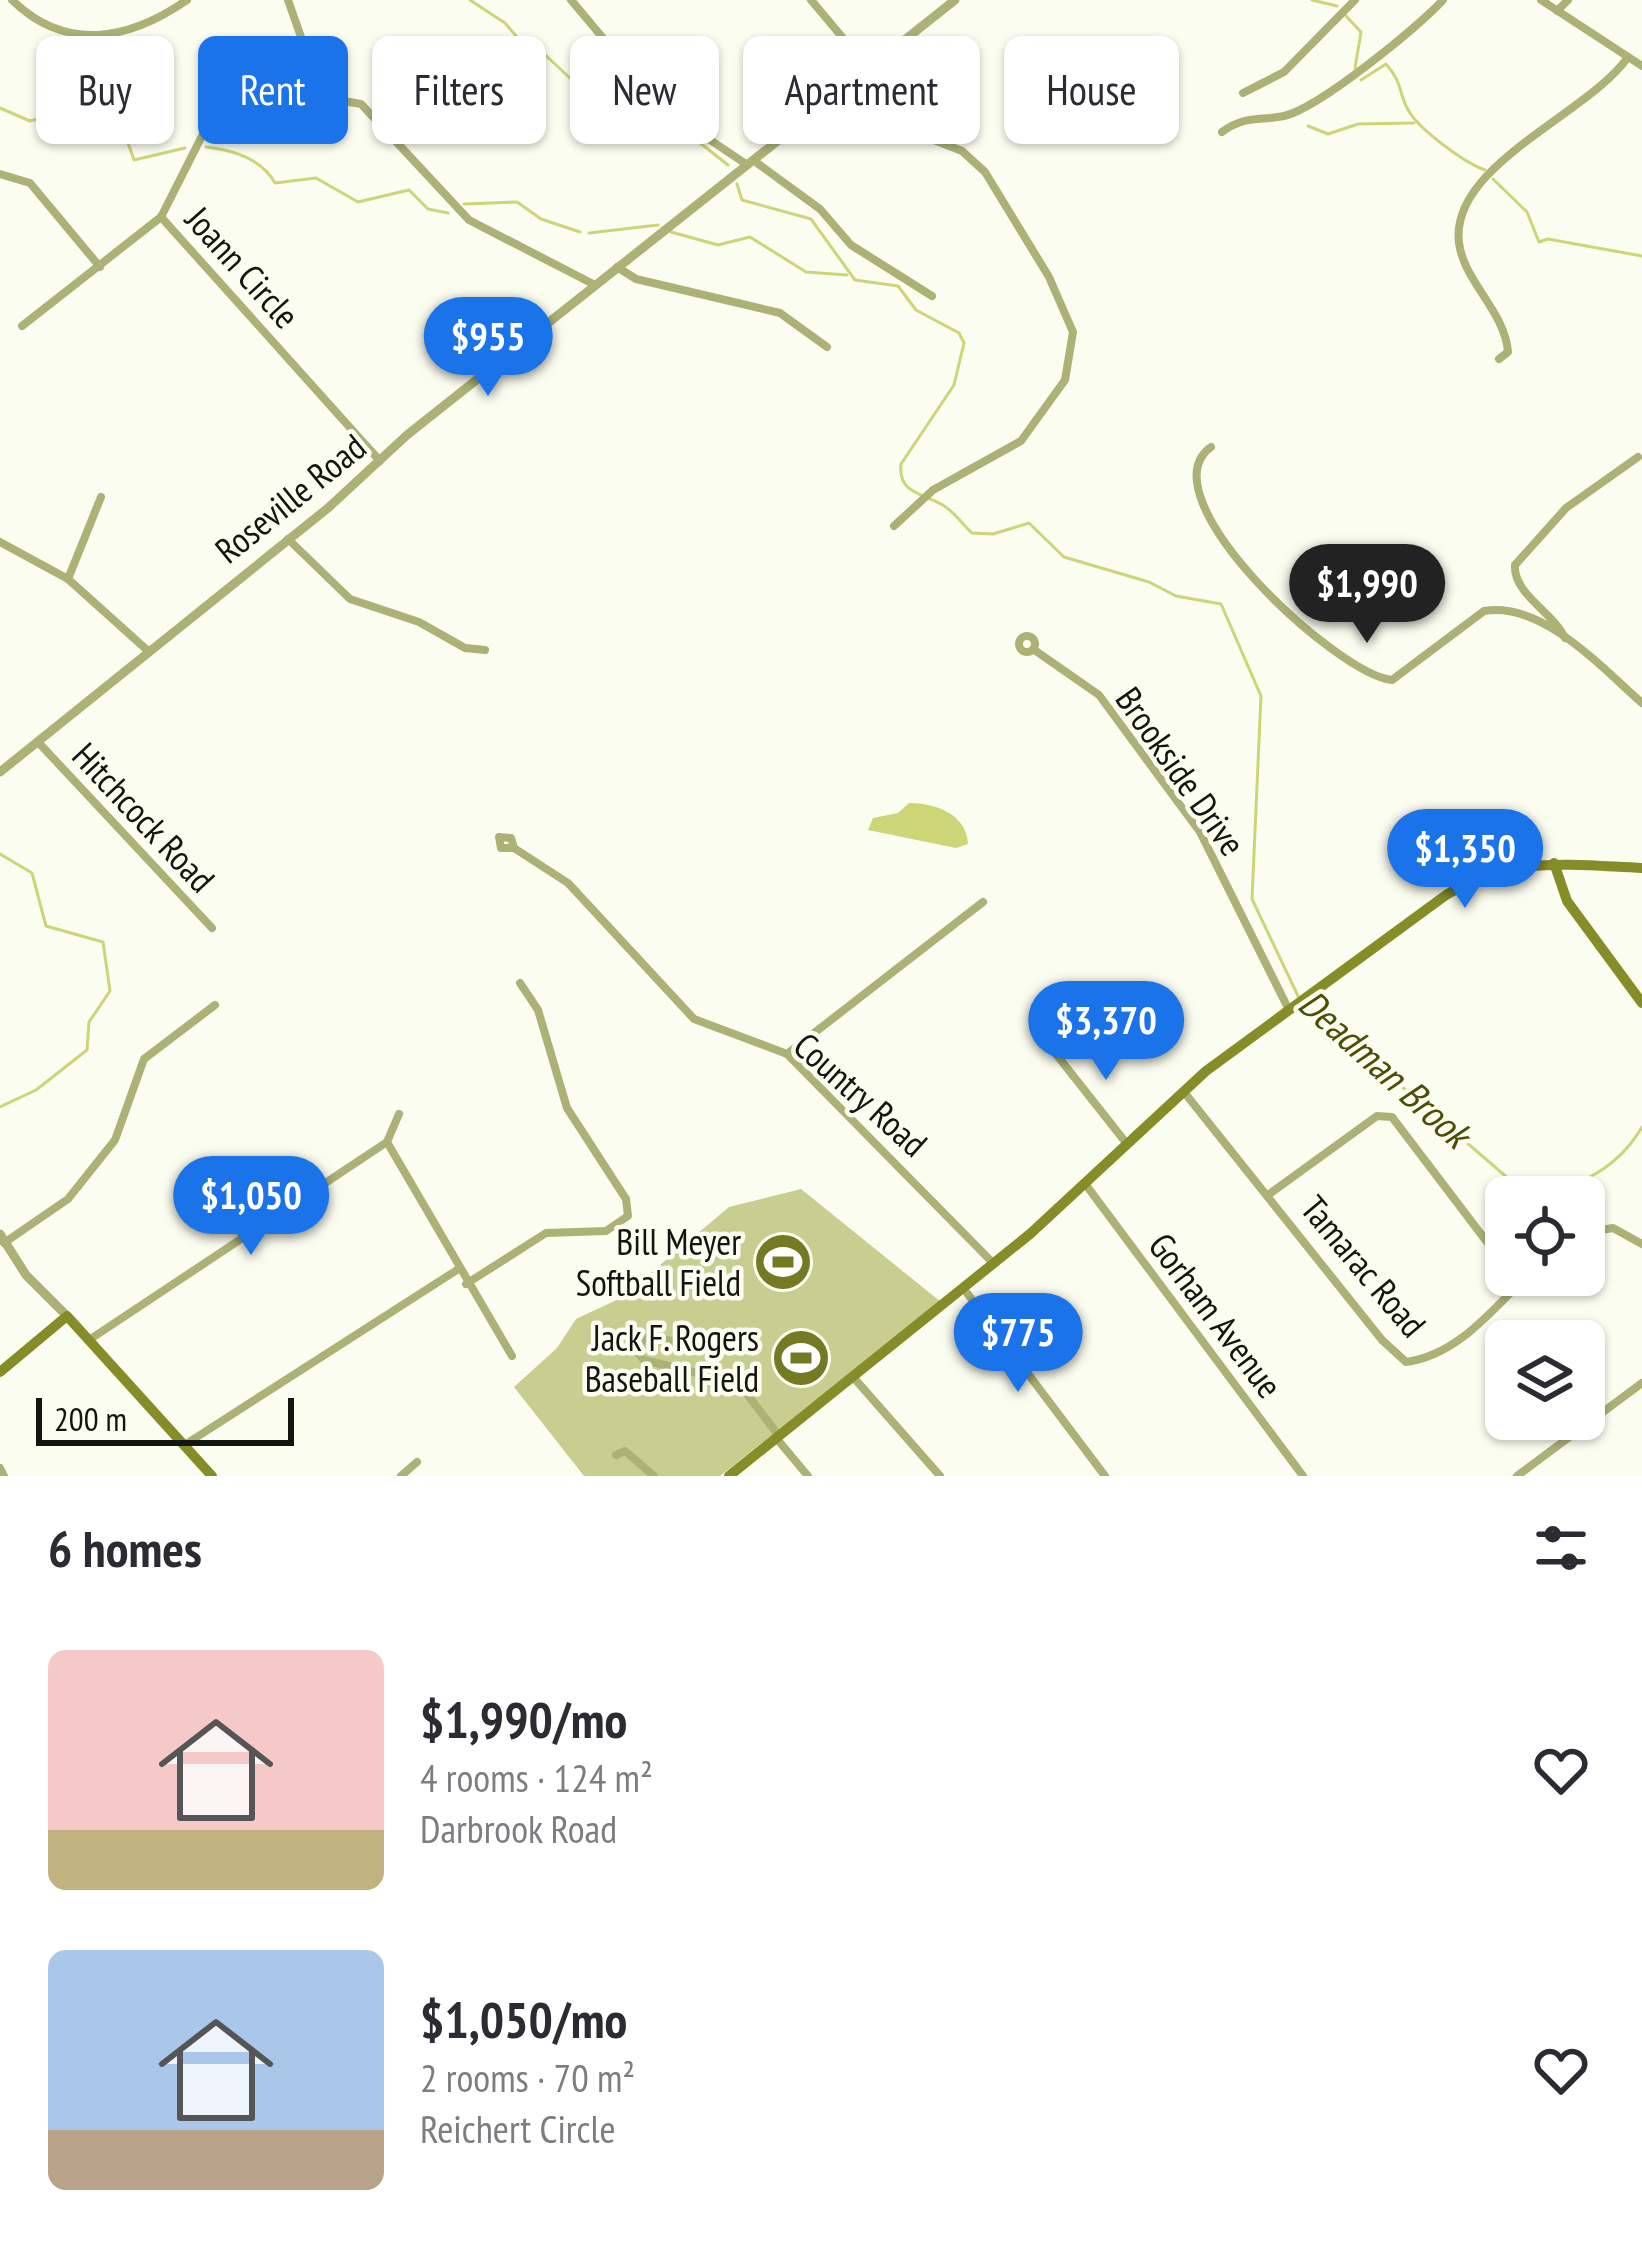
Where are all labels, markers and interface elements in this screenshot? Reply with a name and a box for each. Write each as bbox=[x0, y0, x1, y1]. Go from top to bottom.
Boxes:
chip: Buy bbox=[36, 36, 174, 144]
chip: Rent bbox=[198, 36, 348, 144]
chip: Filters bbox=[372, 36, 546, 144]
chip: New bbox=[570, 36, 719, 144]
chip: Apartment bbox=[743, 36, 980, 144]
chip: House bbox=[1004, 36, 1179, 144]
street label: Joann Circle bbox=[175, 195, 310, 338]
pin: $955 bbox=[417, 297, 559, 399]
text: $955 bbox=[451, 310, 525, 361]
street label: Roseville Road bbox=[205, 423, 375, 573]
pin: $1,990 bbox=[1269, 544, 1465, 646]
text: $1,990 bbox=[1316, 557, 1418, 608]
street label: Brookside Drive bbox=[1106, 678, 1256, 864]
street label: Hitchcock Road bbox=[63, 732, 225, 902]
pin: $1,350 bbox=[1367, 809, 1563, 911]
text: $1,350 bbox=[1414, 822, 1516, 873]
water label: Deadman Brook bbox=[1289, 978, 1485, 1162]
pin: $3,370 bbox=[1008, 981, 1204, 1083]
text: $3,370 bbox=[1055, 994, 1157, 1045]
street label: Country Road bbox=[784, 1022, 938, 1166]
pin: $1,050 bbox=[153, 1156, 349, 1258]
text: $1,050 bbox=[200, 1169, 302, 1220]
map controls bbox=[1485, 1176, 1605, 1440]
button: locate bbox=[1485, 1176, 1605, 1296]
street label: Tamarac Road bbox=[1291, 1186, 1437, 1346]
place label: Bill Meyer Softball Field bbox=[576, 1218, 741, 1306]
street label: Gorham Avenue bbox=[1139, 1223, 1293, 1407]
sports icon: Bill Meyer Softball Field bbox=[752, 1231, 814, 1293]
pin: $775 bbox=[947, 1293, 1089, 1395]
text: $775 bbox=[981, 1306, 1055, 1357]
place label: Jack F. Rogers Baseball Field bbox=[585, 1314, 759, 1402]
button: layers bbox=[1485, 1320, 1605, 1440]
sports icon: Jack F. Rogers Baseball Field bbox=[770, 1327, 832, 1389]
scale bar bbox=[36, 1392, 294, 1445]
text: 200 m bbox=[54, 1397, 127, 1440]
text: 6 homes bbox=[48, 1515, 202, 1581]
icon: filters bbox=[1528, 1515, 1594, 1581]
text: $1,990/mo bbox=[420, 1686, 627, 1752]
icon: home bbox=[144, 1698, 288, 1842]
icon: heart bbox=[1528, 1737, 1594, 1803]
text: 4 rooms · 124 m² bbox=[420, 1752, 653, 1803]
text: Darbrook Road bbox=[420, 1803, 617, 1854]
text: $1,050/mo bbox=[420, 1986, 627, 2052]
icon: home bbox=[144, 1998, 288, 2142]
icon: heart bbox=[1528, 2037, 1594, 2103]
text: 2 rooms · 70 m² bbox=[420, 2052, 635, 2103]
text: Reichert Circle bbox=[420, 2103, 616, 2154]

